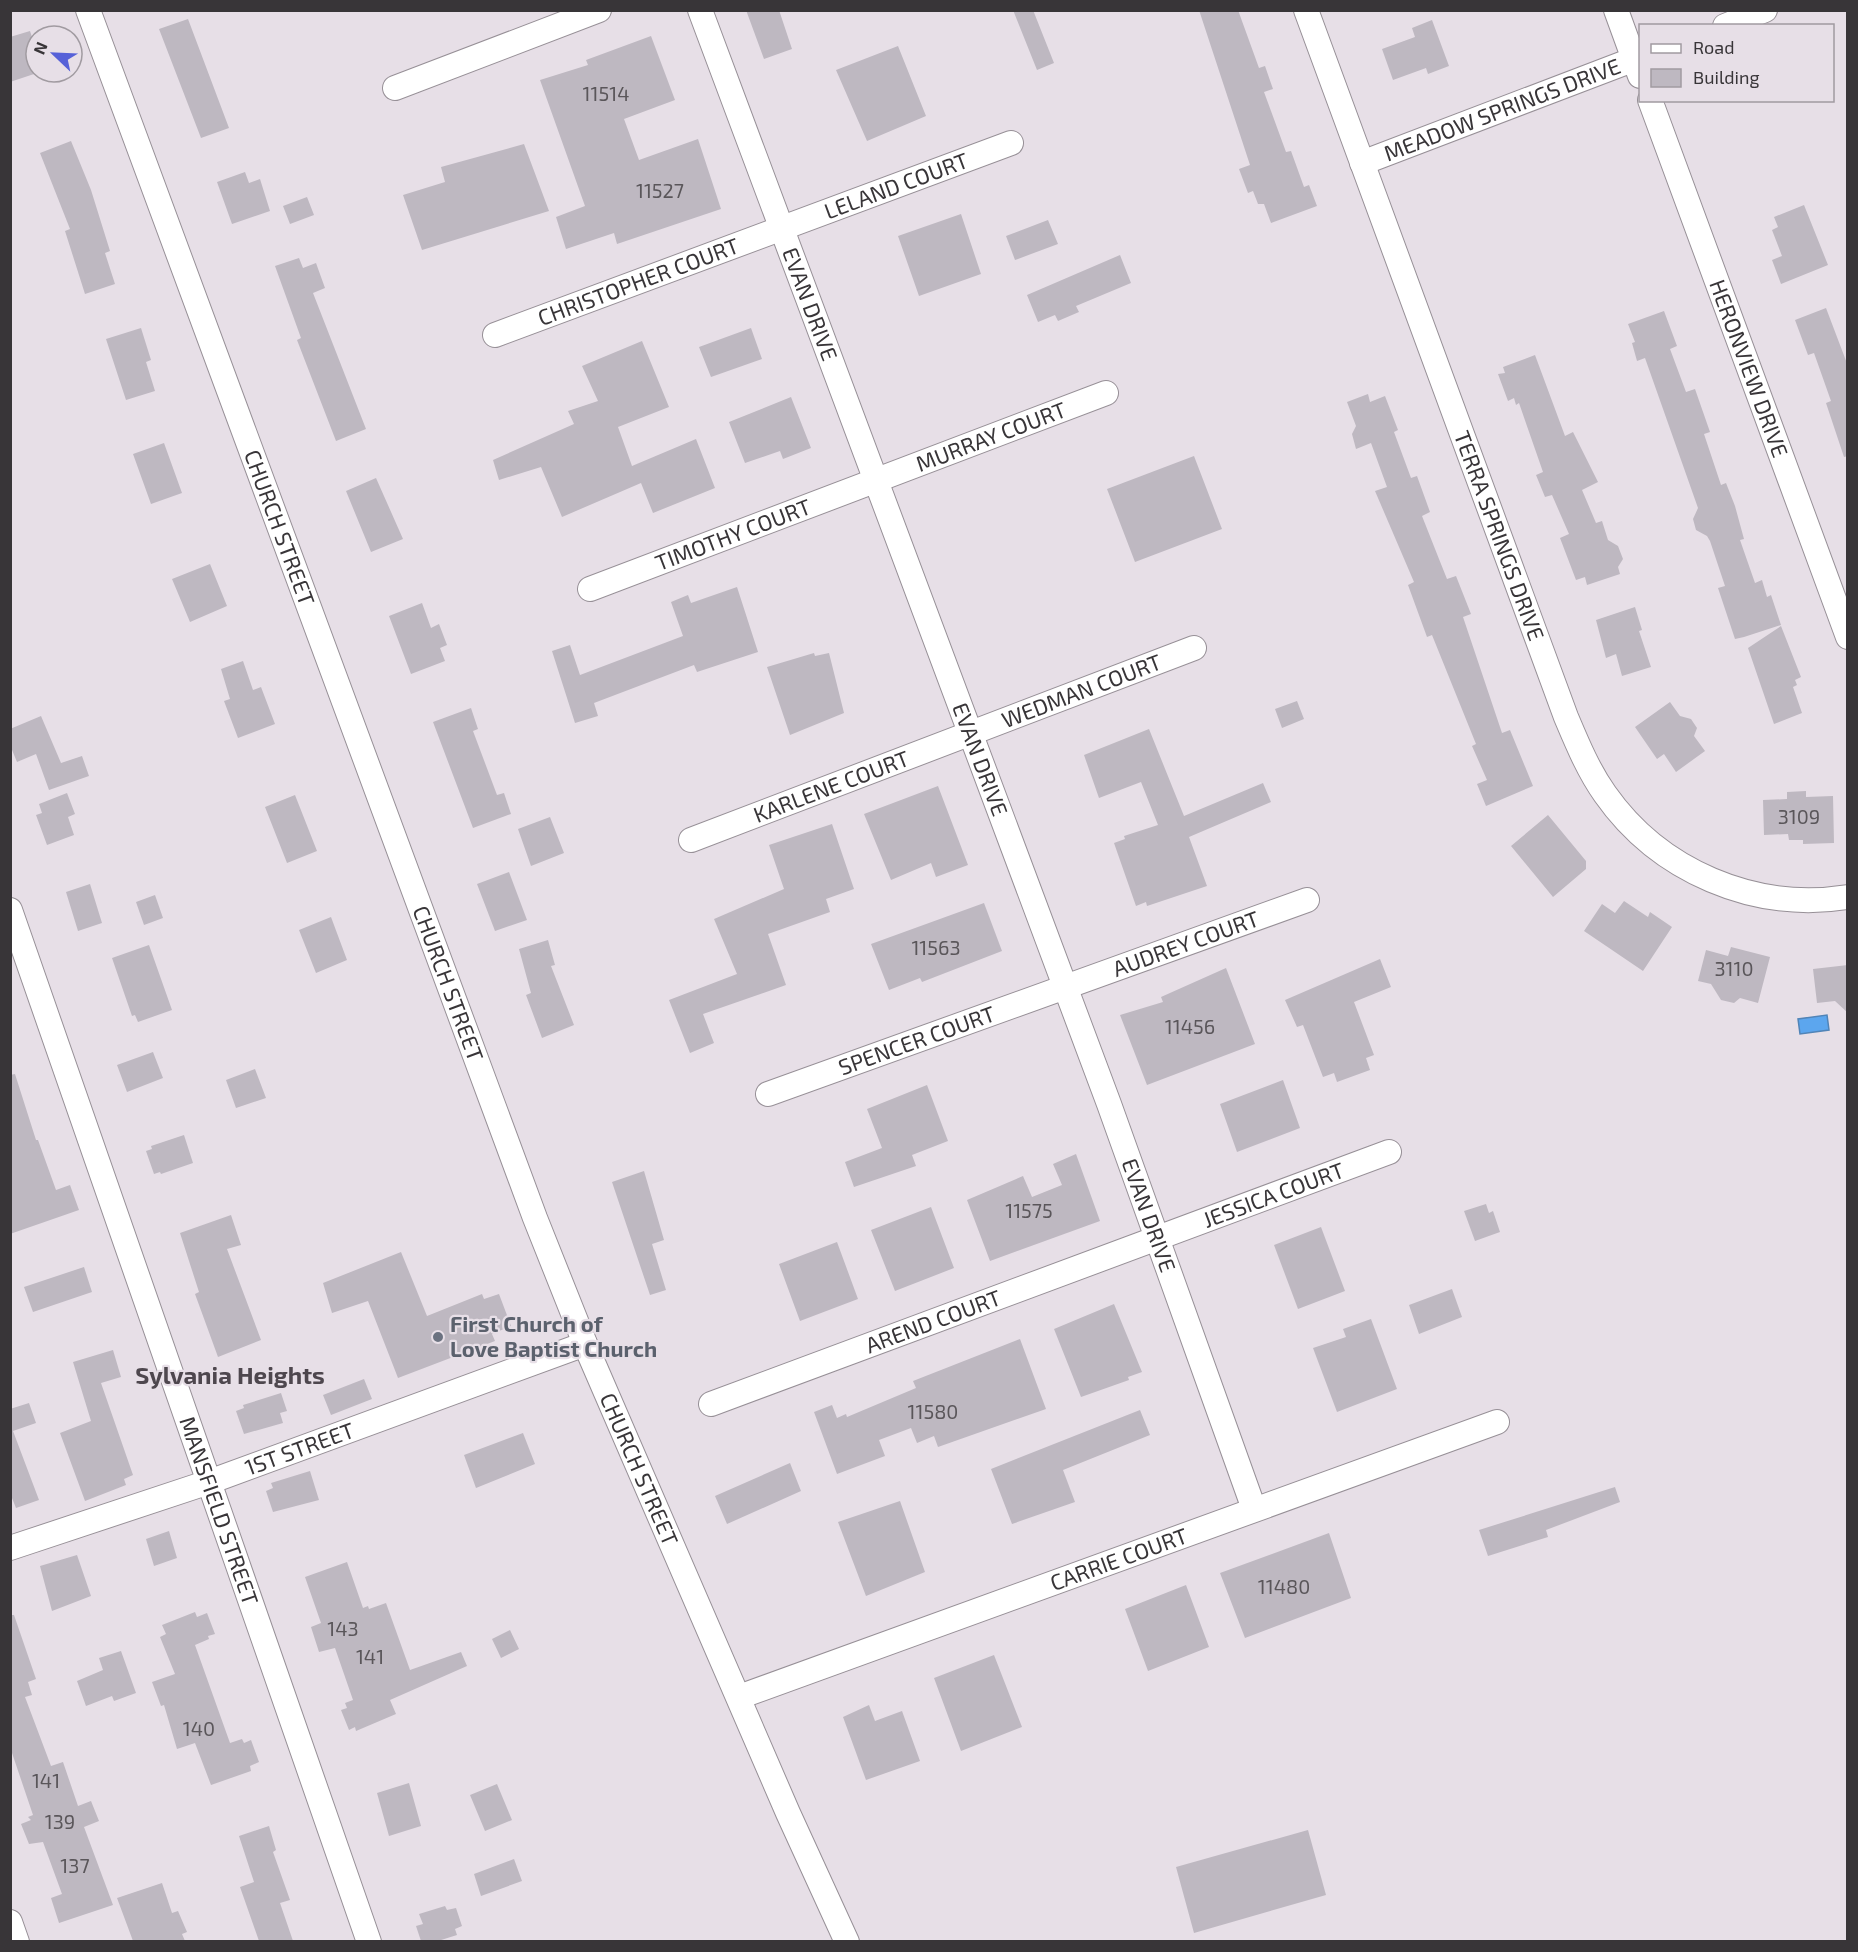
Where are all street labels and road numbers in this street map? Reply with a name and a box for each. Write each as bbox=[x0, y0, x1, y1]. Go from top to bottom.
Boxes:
street label: MEADOW SPRINGS DRIVE bbox=[1380, 52, 1624, 165]
street label: LELAND COURT bbox=[820, 146, 972, 223]
street label: CHRISTOPHER COURT bbox=[534, 231, 742, 330]
street label: EVAN DRIVE bbox=[778, 244, 844, 364]
street label: HERONVIEW DRIVE bbox=[1705, 276, 1795, 460]
street label: MURRAY COURT bbox=[912, 395, 1070, 476]
street label: TERRA SPRINGS DRIVE bbox=[1450, 427, 1551, 644]
street label: CHURCH STREET bbox=[240, 446, 321, 609]
street label: TIMOTHY COURT bbox=[651, 492, 814, 575]
street label: WEDMAN COURT bbox=[998, 648, 1165, 732]
street label: EVAN DRIVE bbox=[948, 699, 1014, 819]
street label: KARLENE COURT bbox=[749, 744, 912, 827]
street label: CHURCH STREET bbox=[409, 902, 490, 1065]
street label: AUDREY COURT bbox=[1109, 904, 1262, 981]
street label: SPENCER COURT bbox=[835, 999, 998, 1080]
street label: EVAN DRIVE bbox=[1117, 1154, 1182, 1275]
street label: JESSICA COURT bbox=[1199, 1156, 1347, 1232]
street label: AREND COURT bbox=[861, 1283, 1004, 1357]
street label: CHURCH STREET bbox=[596, 1388, 685, 1549]
street label: MANSFIELD STREET bbox=[175, 1413, 265, 1608]
street label: 1ST STREET bbox=[241, 1416, 358, 1480]
street label: CARRIE COURT bbox=[1046, 1521, 1191, 1595]

